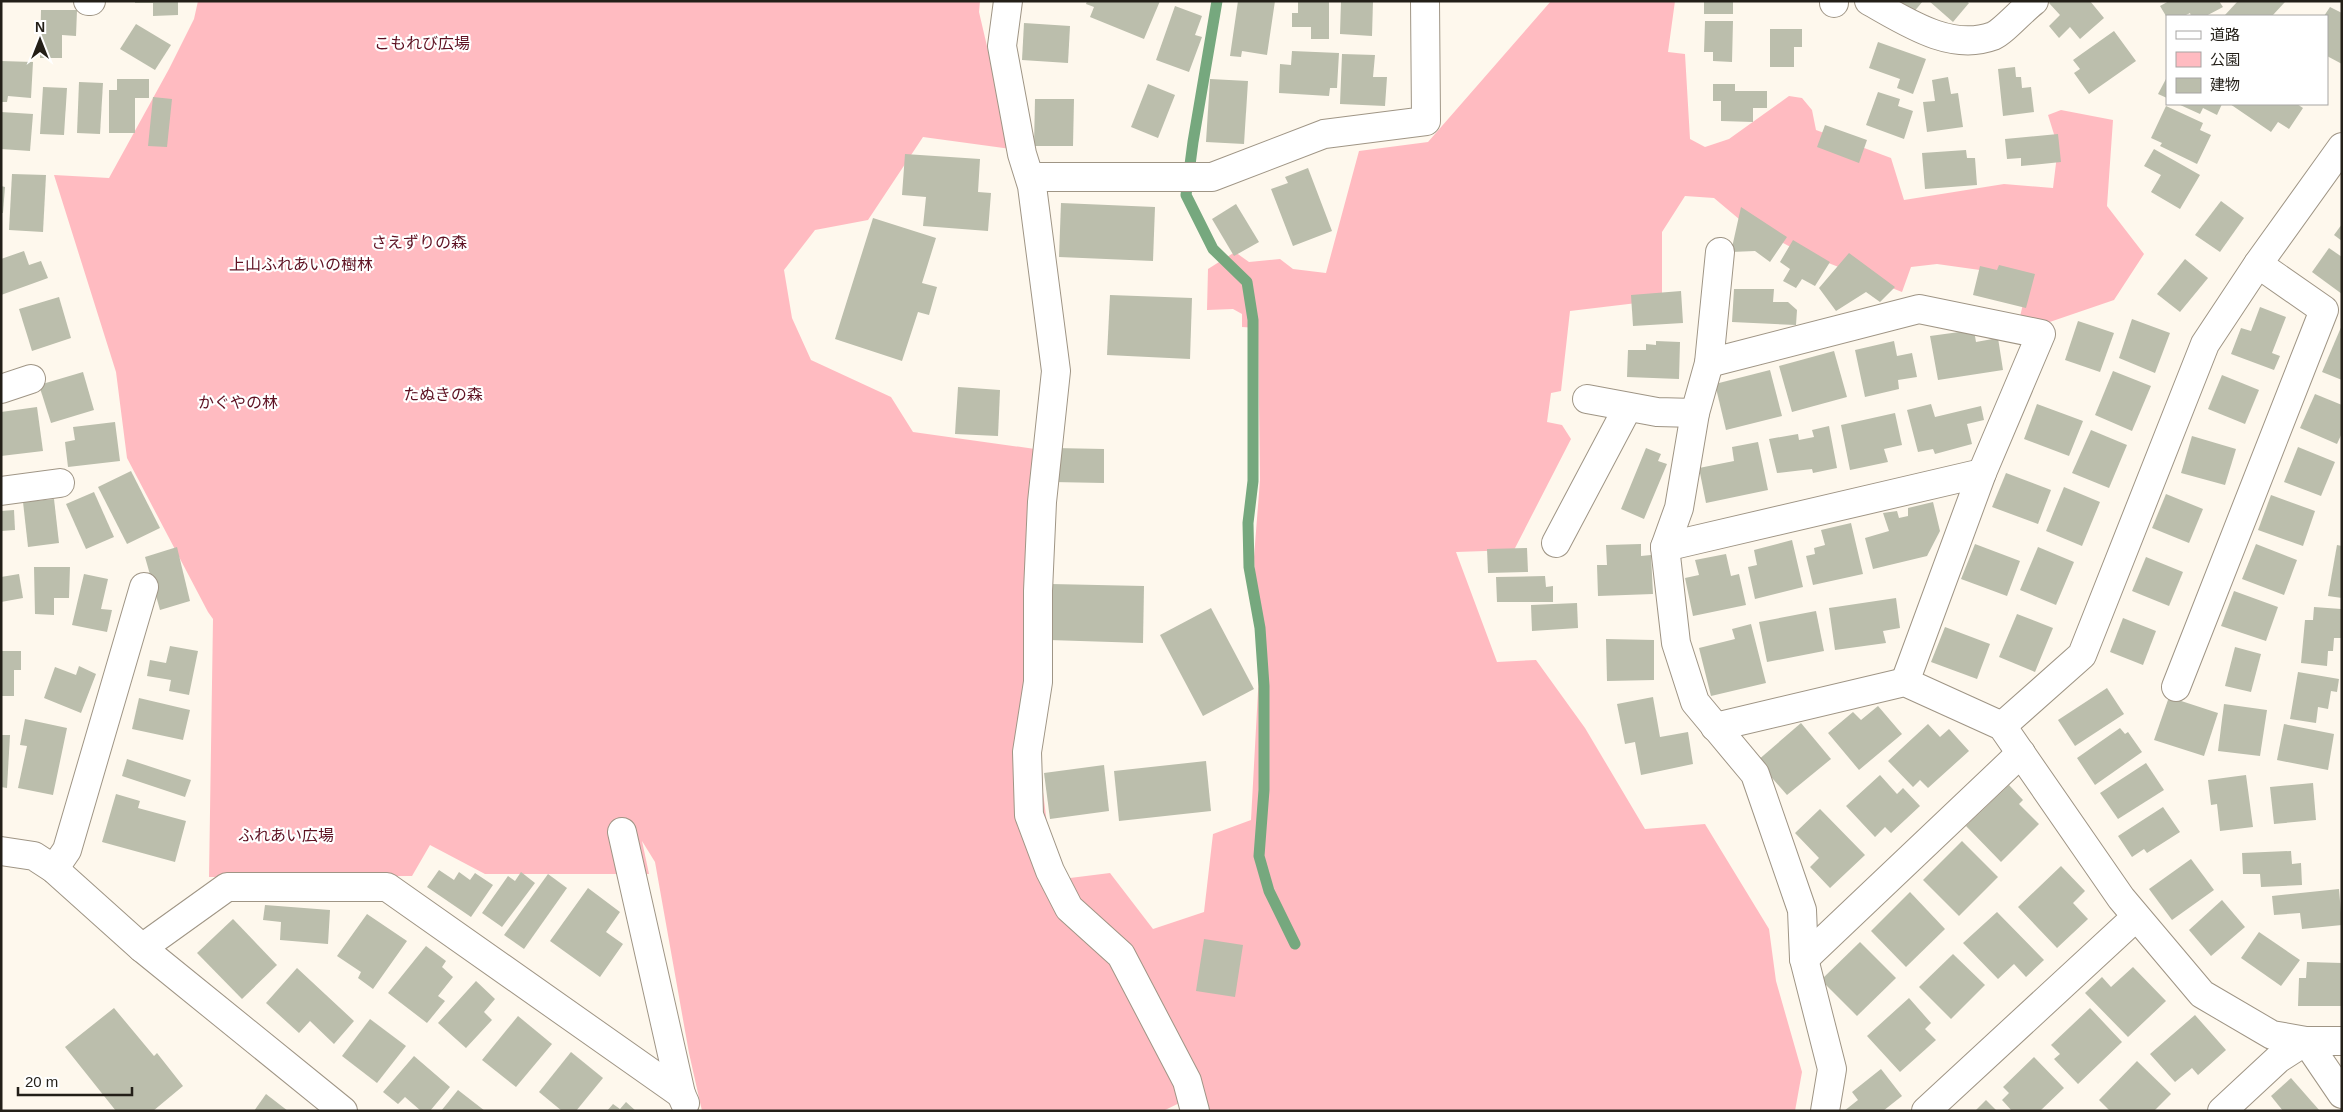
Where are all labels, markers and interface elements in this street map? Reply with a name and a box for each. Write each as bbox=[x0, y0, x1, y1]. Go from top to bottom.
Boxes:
north arrow bbox=[15, 15, 65, 65]
legend bbox=[2166, 15, 2328, 105]
text: N bbox=[35, 19, 45, 35]
text: 道路 bbox=[2210, 26, 2240, 43]
park label: こもれび広場 bbox=[374, 35, 470, 52]
text: 公園 bbox=[2210, 51, 2240, 68]
text: 建物 bbox=[2210, 76, 2240, 93]
park label: さえずりの森 bbox=[371, 234, 467, 251]
park label: 上山ふれあいの樹林 bbox=[229, 256, 373, 273]
park label: たぬきの森 bbox=[403, 386, 483, 403]
park label: かぐやの林 bbox=[198, 394, 278, 411]
park label: ふれあい広場 bbox=[238, 827, 334, 844]
scale bar bbox=[18, 1064, 131, 1096]
text: 20 m bbox=[25, 1073, 58, 1090]

